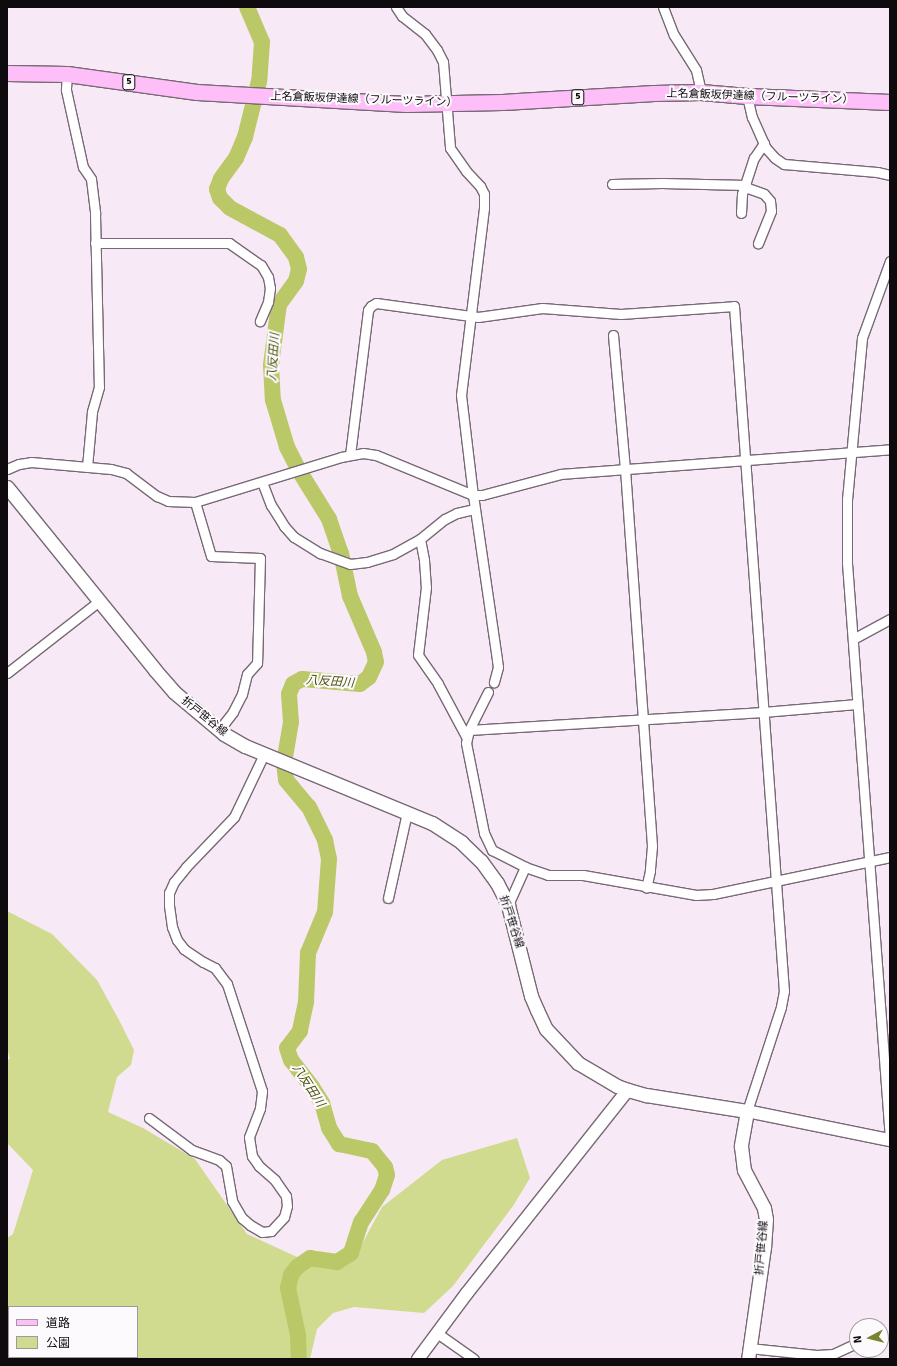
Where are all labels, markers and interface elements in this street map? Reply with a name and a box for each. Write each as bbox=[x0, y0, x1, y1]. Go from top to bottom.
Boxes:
road number: 5 bbox=[122, 74, 136, 90]
street label: 上名倉飯坂伊達線（フルーツライン） bbox=[666, 87, 854, 107]
road number: 5 bbox=[571, 89, 585, 105]
street label: 上名倉飯坂伊達線（フルーツライン） bbox=[270, 90, 458, 110]
water label: 八反田川 bbox=[265, 333, 283, 381]
water label: 八反田川 bbox=[306, 673, 354, 691]
street label: 折戸笹谷線 bbox=[178, 695, 230, 739]
street label: 折戸笹谷線 bbox=[496, 894, 526, 950]
water label: 八反田川 bbox=[289, 1062, 327, 1110]
street label: 折戸笹谷線 bbox=[753, 1220, 771, 1276]
legend bbox=[8, 1306, 138, 1358]
text: 道路 bbox=[46, 1316, 70, 1331]
north arrow bbox=[849, 1318, 889, 1358]
text: N bbox=[851, 1335, 865, 1344]
text: 公園 bbox=[46, 1336, 70, 1351]

